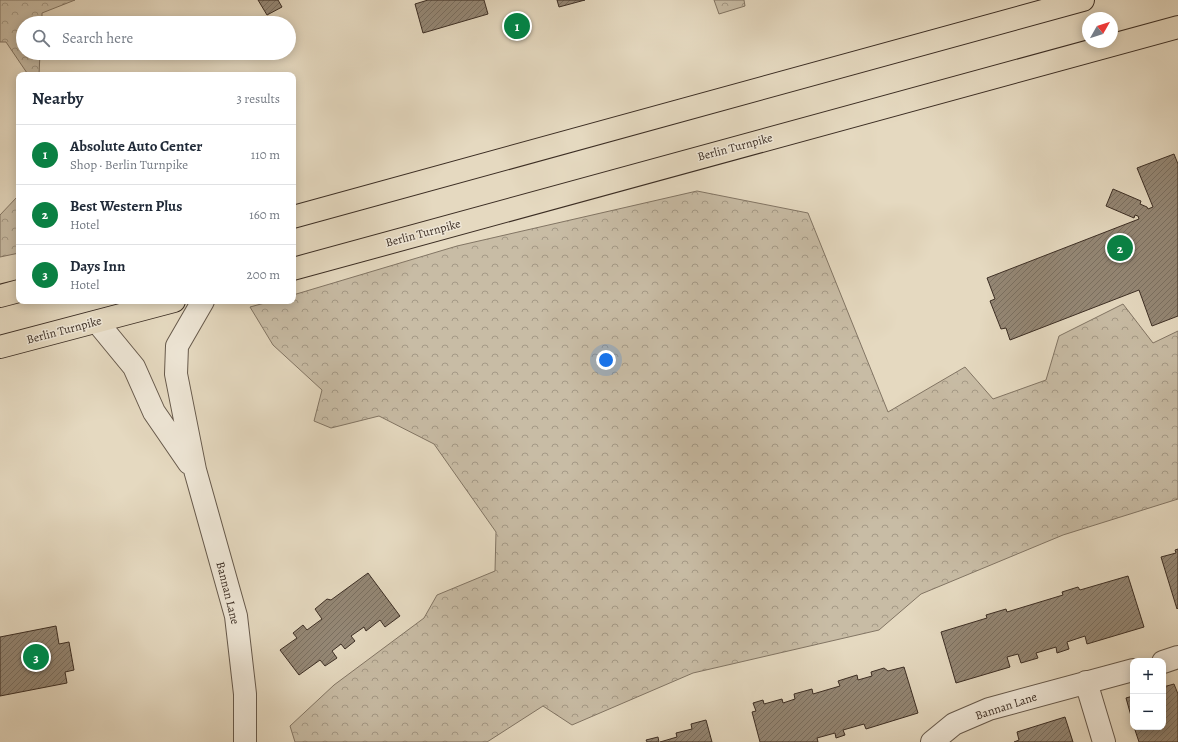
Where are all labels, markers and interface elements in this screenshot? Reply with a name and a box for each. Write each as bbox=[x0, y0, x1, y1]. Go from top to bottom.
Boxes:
pin: 1 bbox=[504, 11, 530, 41]
north arrow bbox=[1082, 12, 1118, 48]
search box bbox=[16, 16, 296, 60]
icon: search bbox=[30, 27, 52, 49]
text: Search here bbox=[62, 28, 133, 48]
text: Nearby bbox=[32, 87, 83, 110]
text: 3 results bbox=[236, 90, 280, 107]
street label: Berlin Turnpike bbox=[696, 129, 774, 165]
text: Absolute Auto Center bbox=[70, 136, 203, 156]
text: 1 bbox=[43, 146, 47, 163]
text: 110 m bbox=[251, 146, 280, 163]
text: Shop · Berlin Turnpike bbox=[70, 156, 188, 173]
text: Best Western Plus bbox=[70, 196, 182, 216]
text: 2 bbox=[42, 206, 48, 223]
text: 160 m bbox=[249, 206, 280, 223]
street label: Berlin Turnpike bbox=[384, 215, 462, 251]
text: Hotel bbox=[70, 216, 99, 233]
pin: 2 bbox=[1107, 233, 1133, 263]
text: Days Inn bbox=[70, 256, 125, 276]
text: 3 bbox=[42, 266, 48, 283]
text: 200 m bbox=[247, 266, 280, 283]
text: Hotel bbox=[70, 276, 99, 293]
street label: Berlin Turnpike bbox=[25, 312, 103, 348]
your location bbox=[596, 350, 616, 370]
street label: Bannan Lane bbox=[212, 560, 244, 626]
pin: 3 bbox=[23, 642, 49, 672]
map controls bbox=[1130, 658, 1166, 730]
button: + bbox=[1130, 658, 1166, 694]
street label: Bannan Lane bbox=[973, 688, 1039, 724]
button: − bbox=[1130, 694, 1166, 730]

